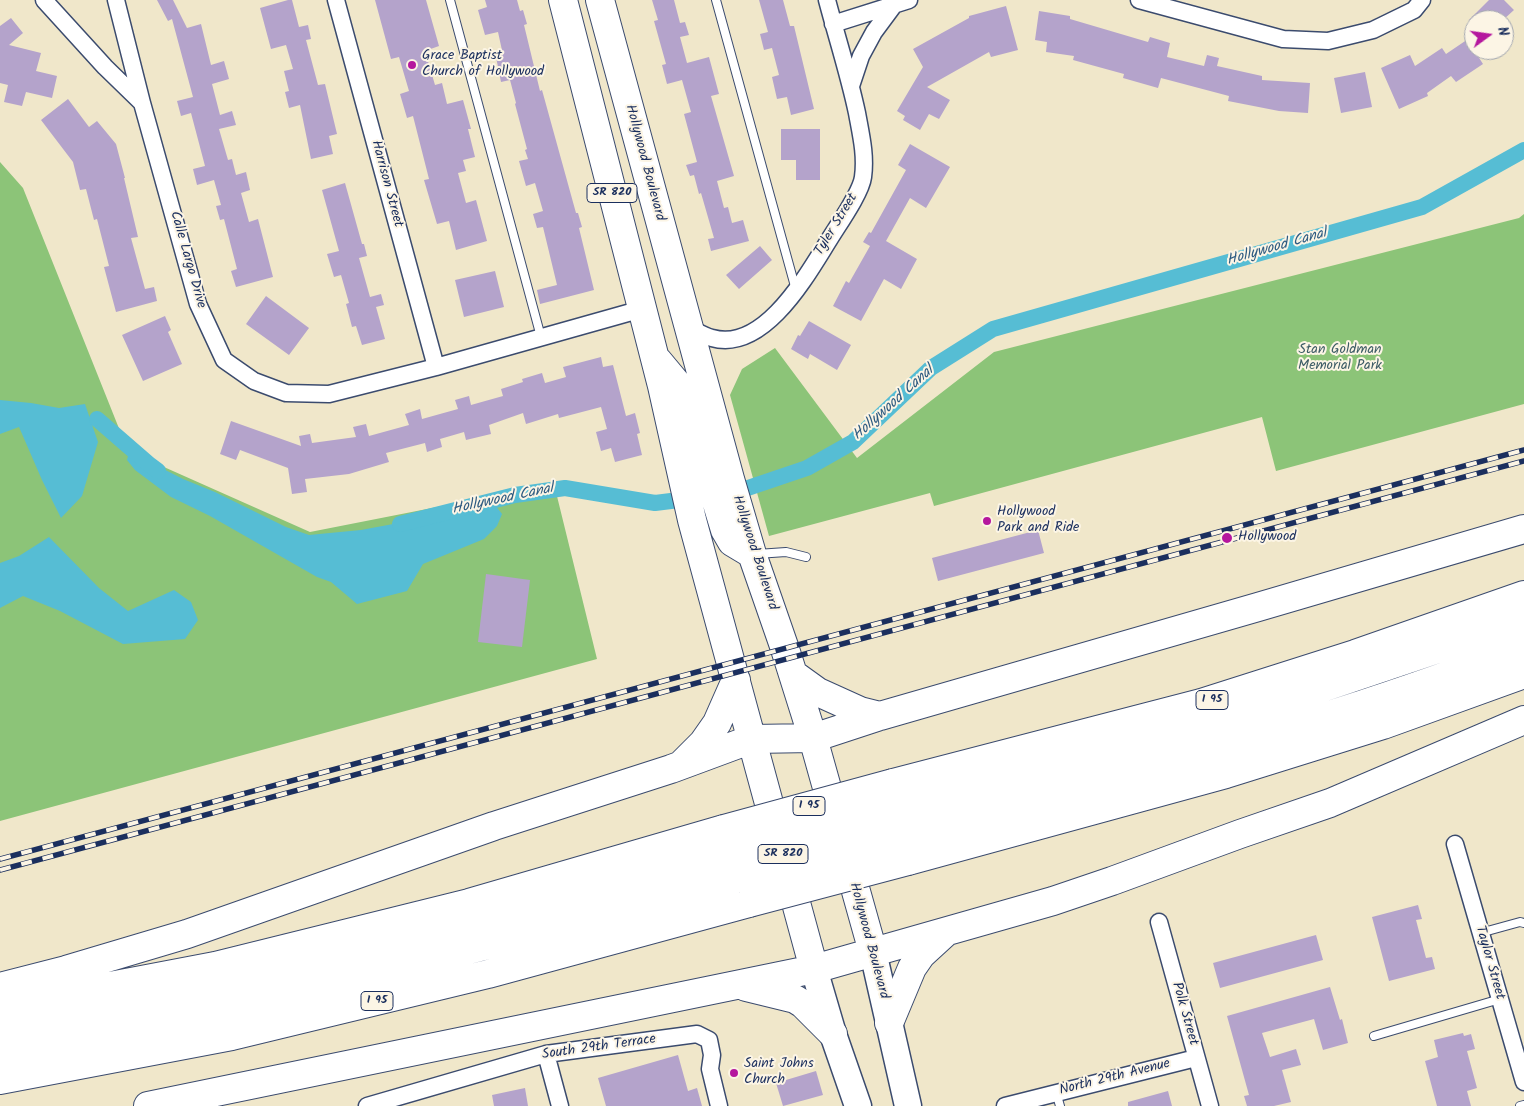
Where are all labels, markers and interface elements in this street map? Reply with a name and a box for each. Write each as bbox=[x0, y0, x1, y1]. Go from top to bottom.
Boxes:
north arrow bbox=[1464, 10, 1514, 60]
text: N bbox=[1491, 25, 1514, 39]
place label: Grace Baptist Church of Hollywood bbox=[422, 49, 544, 82]
marker: Grace Baptist Church of Hollywood bbox=[406, 59, 418, 71]
street label: Hollywood Boulevard bbox=[620, 103, 668, 223]
street label: Harrison Street bbox=[366, 139, 406, 229]
road number: SR 820 bbox=[587, 184, 637, 202]
street label: Tyler Street bbox=[812, 191, 862, 259]
street label: Calle Largo Drive bbox=[165, 209, 209, 311]
water label: Hollywood Canal bbox=[1225, 225, 1329, 271]
park label: Stan Goldman Memorial Park bbox=[1298, 343, 1382, 376]
water label: Hollywood Canal bbox=[850, 363, 938, 445]
water label: Hollywood Canal bbox=[451, 480, 555, 520]
street label: Hollywood Boulevard bbox=[728, 493, 780, 613]
place label: Hollywood Park and Ride bbox=[997, 505, 1079, 538]
marker: Hollywood Park and Ride bbox=[981, 515, 993, 527]
place label: Hollywood bbox=[1238, 530, 1296, 546]
marker: Hollywood bbox=[1220, 531, 1234, 545]
road number: I 95 bbox=[1196, 690, 1228, 710]
road number: I 95 bbox=[793, 796, 825, 816]
road number: SR 820 bbox=[758, 844, 808, 864]
street label: Hollywood Boulevard bbox=[844, 881, 892, 1001]
street label: Taylor Street bbox=[1470, 924, 1508, 1002]
street label: Polk Street bbox=[1167, 980, 1201, 1048]
road number: I 95 bbox=[361, 991, 393, 1010]
street label: South 29th Terrace bbox=[541, 1032, 657, 1064]
street label: North 29th Avenue bbox=[1058, 1056, 1172, 1100]
place label: Saint Johns Church bbox=[744, 1057, 814, 1090]
marker: Saint Johns Church bbox=[728, 1067, 740, 1079]

